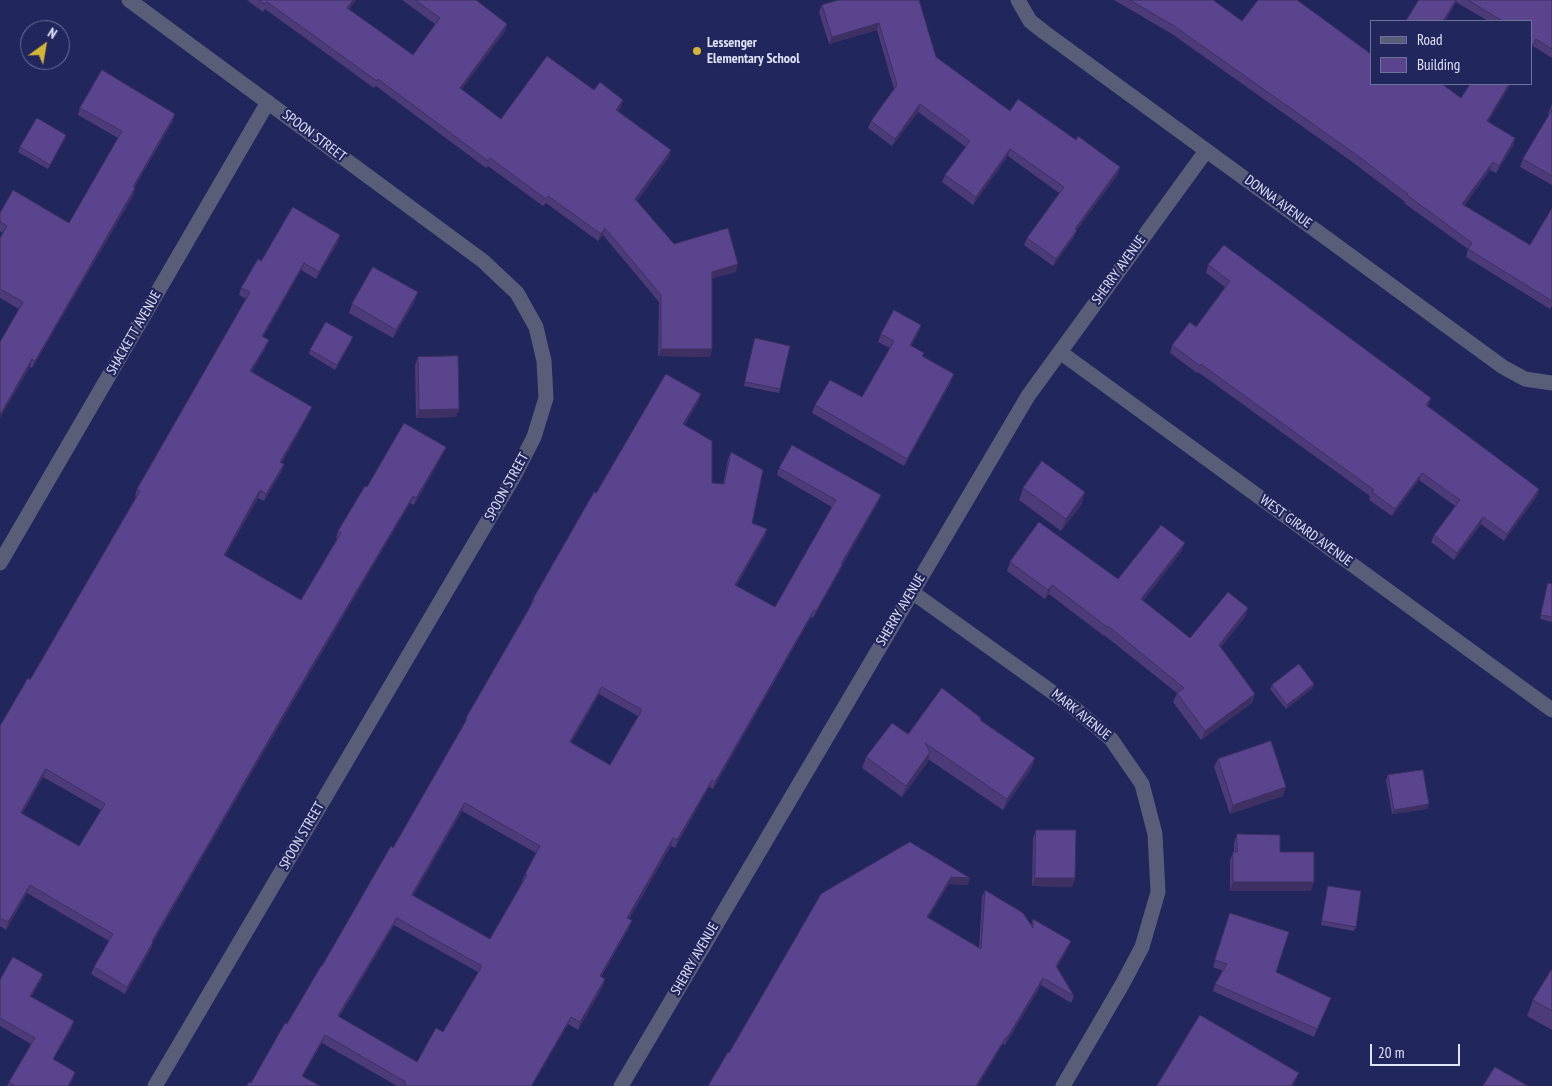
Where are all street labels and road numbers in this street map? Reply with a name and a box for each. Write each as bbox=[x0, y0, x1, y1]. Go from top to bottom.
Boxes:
street label: SPOON STREET bbox=[279, 107, 349, 165]
street label: DONNA AVENUE bbox=[1241, 172, 1315, 232]
street label: SHERRY AVENUE bbox=[1088, 232, 1150, 308]
street label: SHACKETT AVENUE bbox=[103, 288, 165, 378]
street label: SPOON STREET bbox=[481, 450, 533, 524]
street label: WEST GIRARD AVENUE bbox=[1256, 492, 1356, 570]
street label: SHERRY AVENUE bbox=[873, 571, 929, 649]
street label: MARK AVENUE bbox=[1048, 686, 1114, 744]
street label: SPOON STREET bbox=[276, 799, 328, 873]
street label: SHERRY AVENUE bbox=[667, 920, 723, 998]

